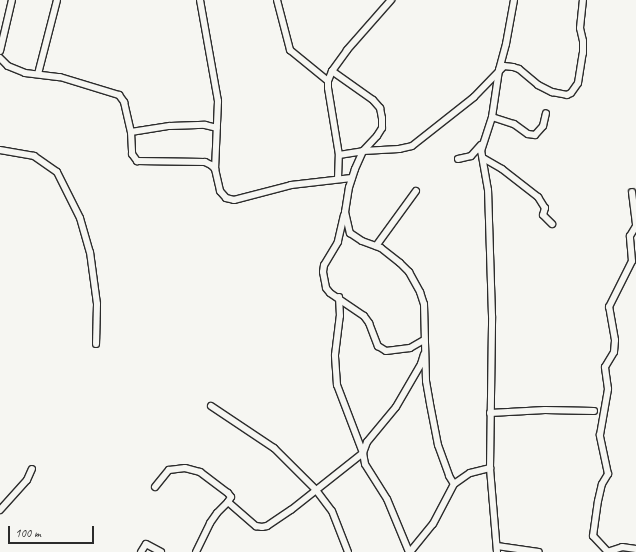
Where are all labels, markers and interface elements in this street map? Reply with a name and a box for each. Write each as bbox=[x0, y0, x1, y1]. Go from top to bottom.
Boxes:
scale bar bbox=[10, 518, 96, 544]
text: 100 m bbox=[15, 525, 41, 541]

